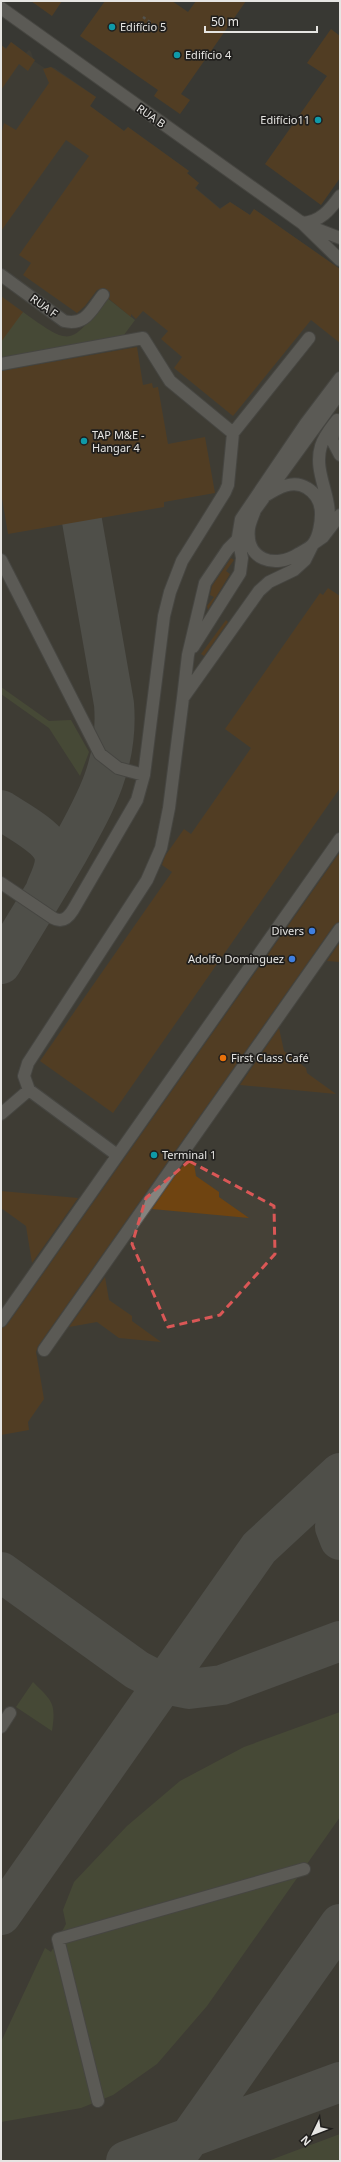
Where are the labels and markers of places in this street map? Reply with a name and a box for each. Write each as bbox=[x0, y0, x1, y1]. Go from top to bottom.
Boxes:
place label: Edifício 5 bbox=[120, 19, 166, 34]
marker: Edifício 5 bbox=[107, 22, 117, 32]
place label: Edifício 4 bbox=[185, 47, 232, 62]
marker: Edifício 4 bbox=[172, 50, 182, 60]
place label: Edifício11 bbox=[260, 112, 310, 127]
marker: Edifício11 bbox=[313, 115, 323, 125]
place label: TAP M&E - Hangar 4 bbox=[92, 427, 145, 455]
marker: TAP M&E - Hangar 4 bbox=[79, 436, 89, 446]
place label: Divers bbox=[272, 923, 304, 938]
marker: Divers bbox=[307, 926, 317, 936]
place label: Adolfo Dominguez bbox=[188, 951, 284, 966]
marker: Adolfo Dominguez bbox=[287, 954, 297, 964]
place label: First Class Café bbox=[231, 1050, 309, 1065]
marker: First Class Café bbox=[218, 1053, 228, 1063]
place label: Terminal 1 bbox=[162, 1147, 216, 1162]
marker: Terminal 1 bbox=[149, 1150, 159, 1160]

